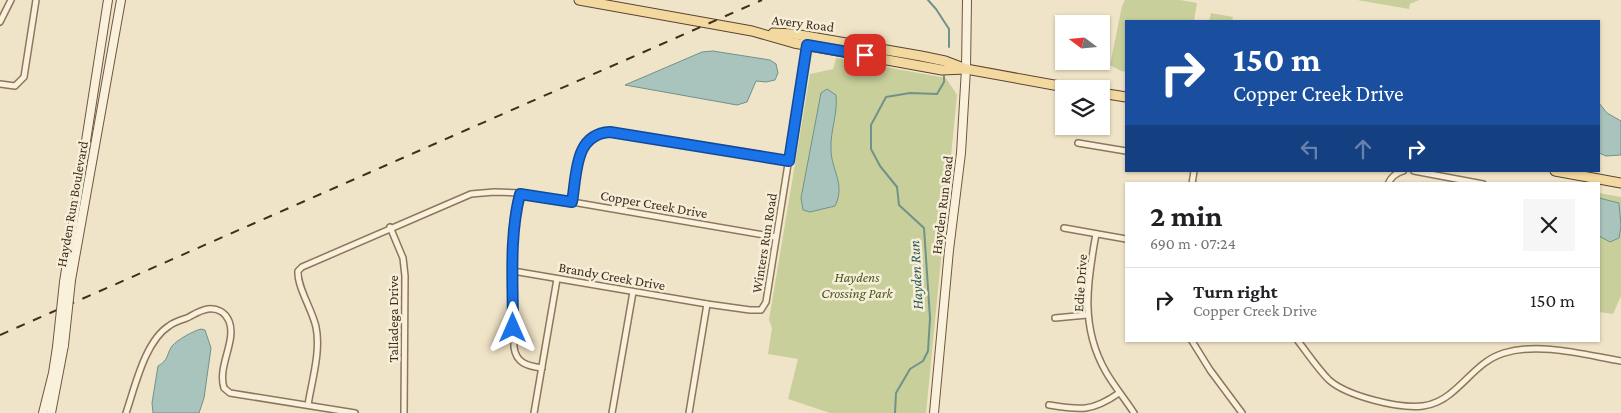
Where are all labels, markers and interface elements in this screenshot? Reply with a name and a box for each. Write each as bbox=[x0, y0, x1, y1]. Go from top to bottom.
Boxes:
street label: Avery Road bbox=[771, 11, 836, 35]
north arrow bbox=[1055, 15, 1110, 70]
map controls bbox=[1055, 15, 1110, 135]
pin bbox=[844, 34, 886, 76]
icon: right bbox=[1150, 40, 1215, 105]
text: 150 m bbox=[1233, 40, 1321, 79]
icon: arrive bbox=[851, 41, 879, 69]
button: layers bbox=[1055, 80, 1110, 135]
text: Copper Creek Drive bbox=[1233, 81, 1404, 106]
icon: left bbox=[1296, 135, 1324, 163]
icon: ahead bbox=[1349, 135, 1377, 163]
icon: right bbox=[1402, 135, 1430, 163]
street label: Hayden Run Boulevard bbox=[53, 139, 91, 268]
street label: Hayden Run Road bbox=[928, 154, 956, 255]
street label: Copper Creek Drive bbox=[599, 187, 709, 221]
street label: Winters Run Road bbox=[748, 191, 780, 294]
text: 2 min bbox=[1150, 199, 1222, 232]
button: close bbox=[1523, 199, 1575, 251]
text: 690 m · 07:24 bbox=[1150, 235, 1236, 252]
water label: Hayden Run bbox=[906, 239, 927, 310]
street label: Edie Drive bbox=[1070, 254, 1090, 312]
street label: Brandy Creek Drive bbox=[558, 259, 666, 293]
park label: Haydens Crossing Park bbox=[821, 269, 894, 301]
street label: Talladega Drive bbox=[385, 275, 401, 363]
text: Turn right bbox=[1193, 281, 1278, 302]
icon: right bbox=[1150, 286, 1178, 314]
text: 150 m bbox=[1530, 290, 1575, 311]
position arrow bbox=[486, 301, 538, 353]
text: Copper Creek Drive bbox=[1193, 302, 1317, 319]

